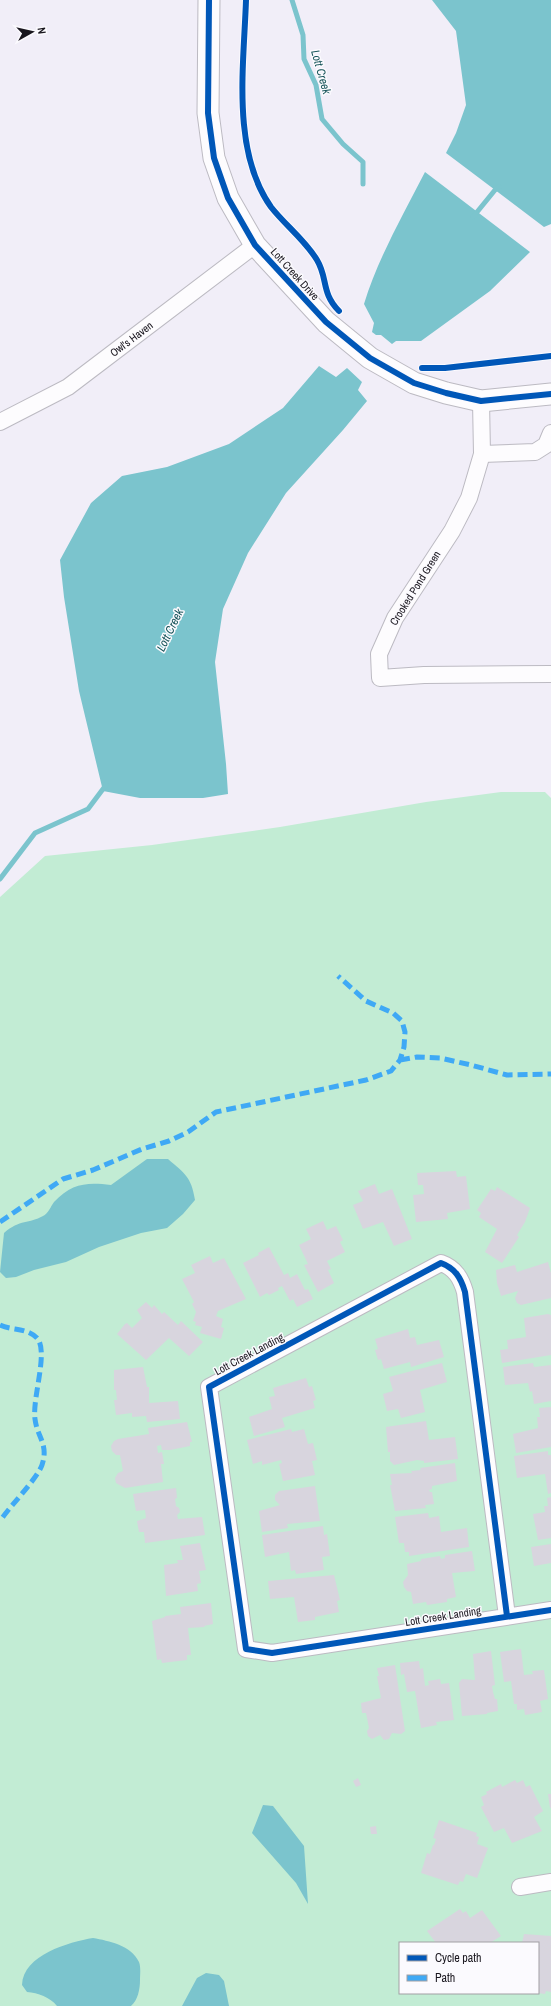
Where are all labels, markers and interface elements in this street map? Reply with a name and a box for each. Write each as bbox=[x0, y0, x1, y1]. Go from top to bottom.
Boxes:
north arrow bbox=[12, 12, 52, 52]
text: N bbox=[35, 26, 49, 35]
water label: Lott Creek bbox=[307, 48, 335, 97]
street label: Lott Creek Drive bbox=[268, 245, 322, 303]
street label: Owl's Haven bbox=[107, 318, 156, 360]
street label: Crooked Pond Green bbox=[386, 548, 444, 628]
water label: Lott Creek bbox=[153, 605, 188, 654]
street label: Lott Creek Landing bbox=[212, 1330, 286, 1378]
street label: Lott Creek Landing bbox=[404, 1603, 482, 1629]
legend bbox=[399, 1942, 539, 1994]
text: Cycle path bbox=[435, 1950, 482, 1966]
text: Path bbox=[435, 1970, 455, 1986]

